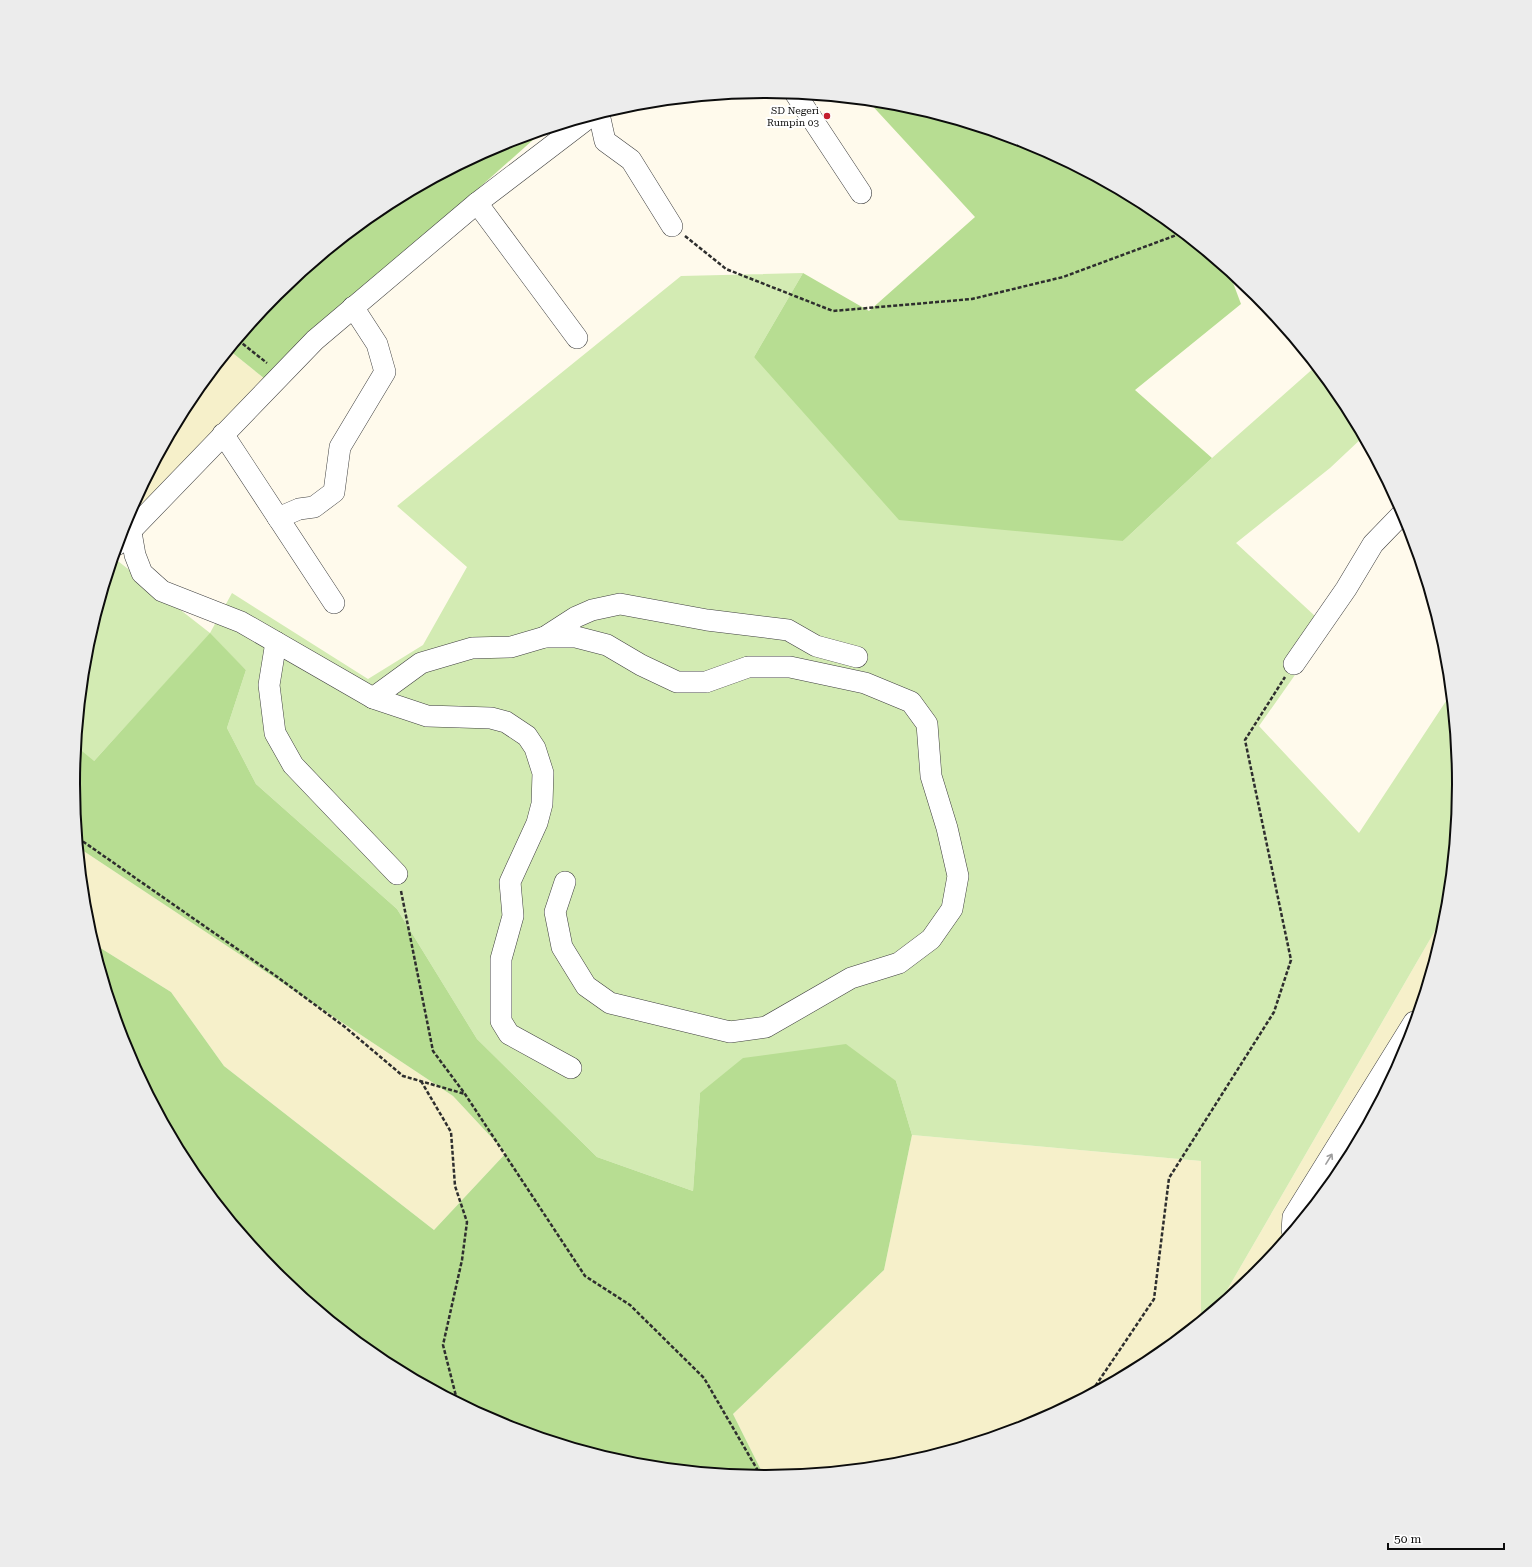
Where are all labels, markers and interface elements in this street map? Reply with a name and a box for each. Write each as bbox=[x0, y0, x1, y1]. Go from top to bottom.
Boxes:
place label: SD Negeri Rumpin 03 bbox=[767, 105, 819, 128]
marker: SD Negeri Rumpin 03 bbox=[822, 111, 832, 121]
one-way arrow bbox=[1325, 1153, 1333, 1165]
scale bar bbox=[1388, 1525, 1504, 1551]
text: 50 m bbox=[1394, 1532, 1421, 1546]

